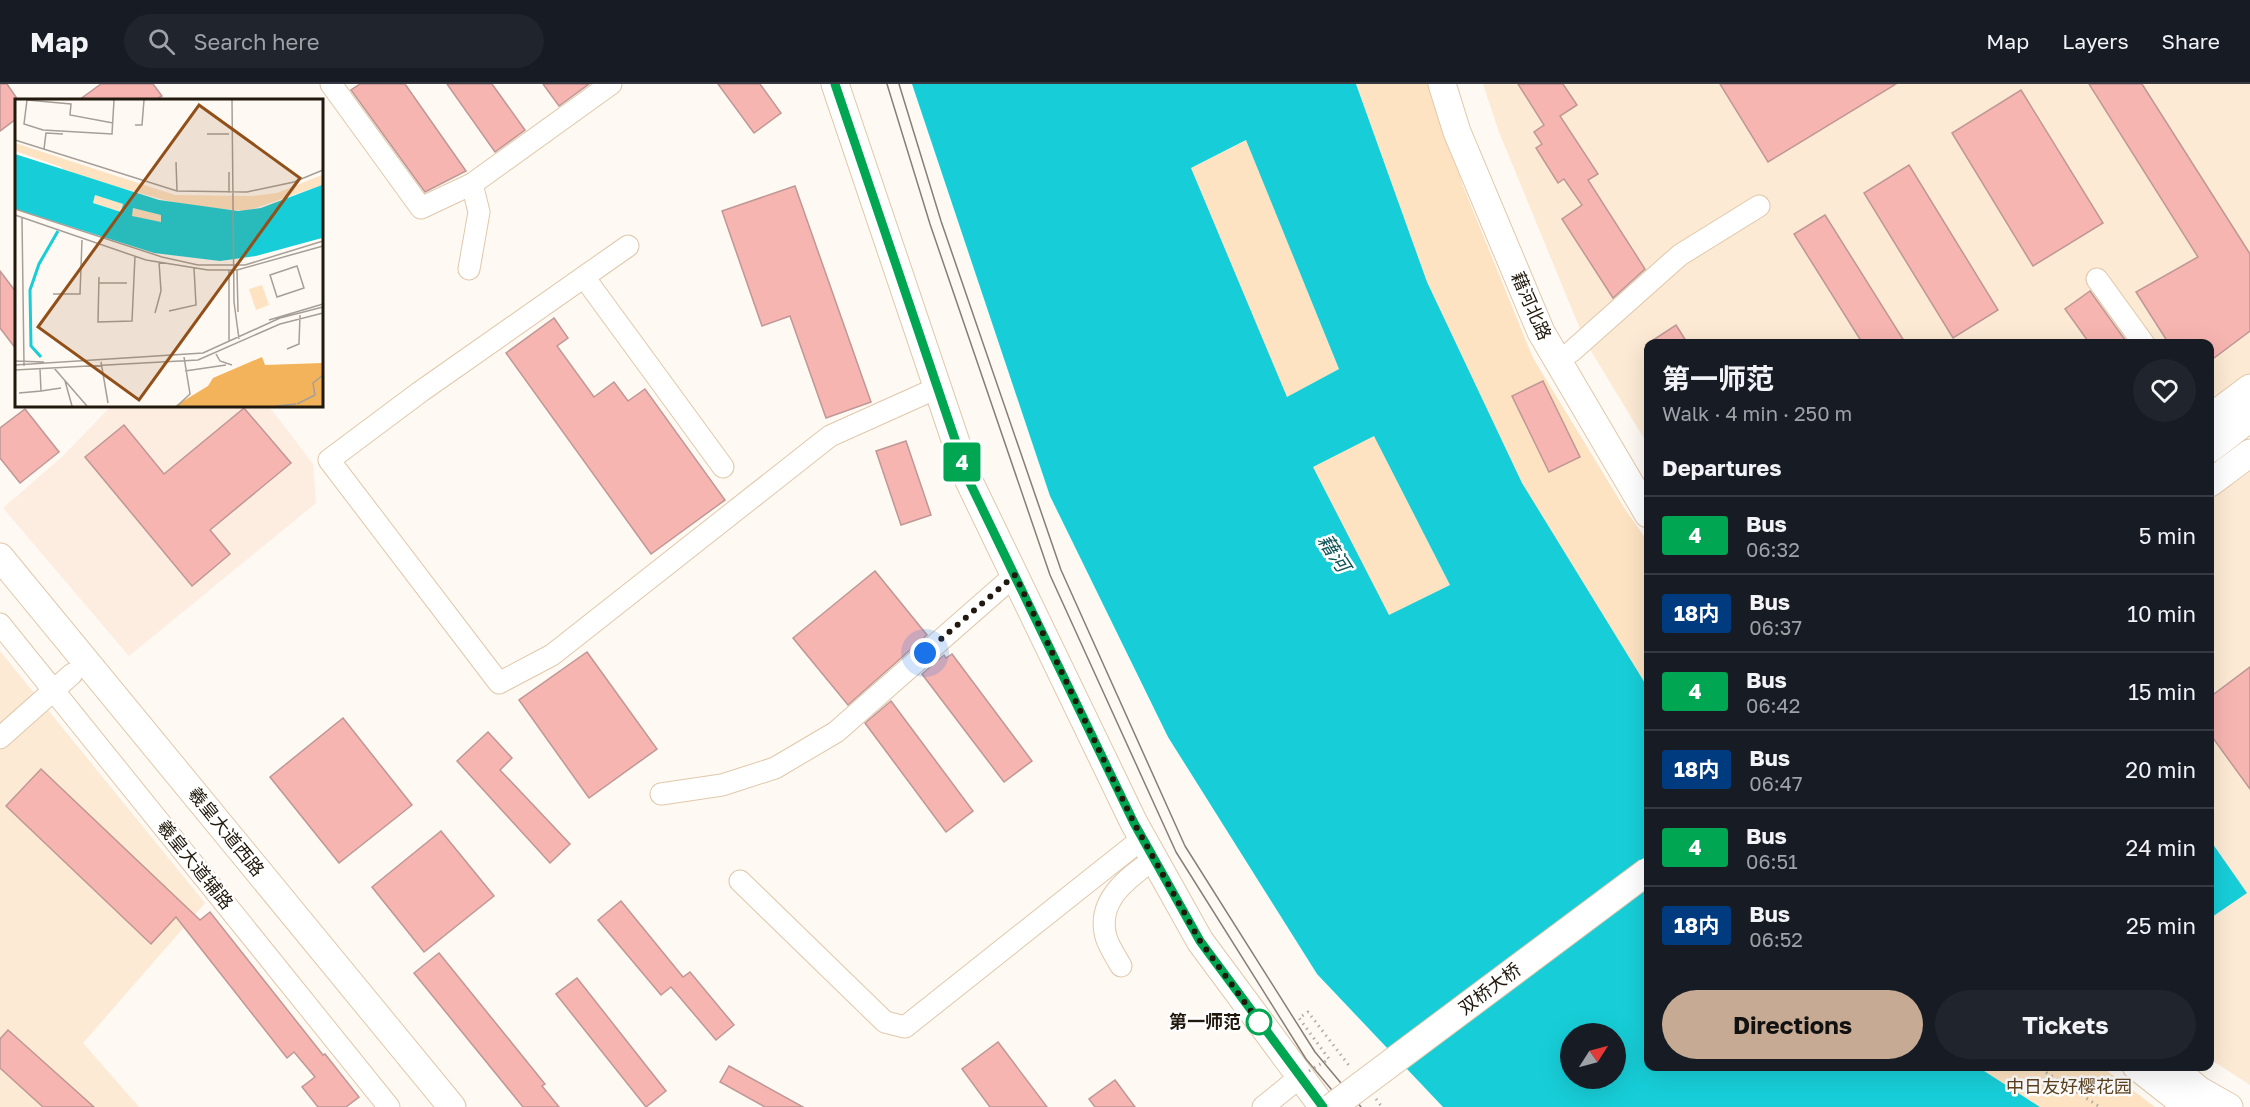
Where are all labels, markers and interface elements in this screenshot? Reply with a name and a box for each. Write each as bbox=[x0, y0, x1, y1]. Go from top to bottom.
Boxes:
search box bbox=[124, 14, 544, 68]
text: Map bbox=[30, 25, 88, 58]
icon: search bbox=[145, 25, 178, 58]
text: Search here bbox=[193, 28, 319, 55]
text: Map bbox=[1986, 28, 2029, 54]
text: Layers bbox=[2062, 28, 2129, 54]
text: Share bbox=[2162, 28, 2220, 54]
inset map bbox=[15, 99, 322, 406]
street label: 藉河北路 bbox=[1507, 268, 1557, 343]
button: heart bbox=[2133, 359, 2196, 422]
text: 第一师范 bbox=[1662, 362, 1774, 395]
text: Walk · 4 min · 250 m bbox=[1662, 401, 1852, 425]
line badge: 4 bbox=[942, 442, 982, 482]
text: 4 bbox=[955, 449, 969, 475]
text: Departures bbox=[1662, 454, 1781, 481]
text: Bus bbox=[1746, 510, 1787, 537]
text: 4 bbox=[1688, 522, 1702, 548]
text: 5 min bbox=[2139, 522, 2196, 549]
water label: 藉河 bbox=[1314, 529, 1358, 579]
text: 06:32 bbox=[1746, 537, 1800, 561]
text: Bus bbox=[1749, 588, 1790, 615]
text: 18内 bbox=[1674, 600, 1719, 626]
text: 10 min bbox=[2127, 600, 2196, 627]
text: 06:37 bbox=[1749, 615, 1802, 639]
your location bbox=[910, 638, 940, 668]
text: Bus bbox=[1746, 666, 1787, 693]
text: 4 bbox=[1688, 678, 1702, 704]
text: 15 min bbox=[2128, 678, 2196, 705]
text: 06:42 bbox=[1746, 693, 1800, 717]
text: Bus bbox=[1749, 744, 1790, 771]
text: 18内 bbox=[1674, 756, 1719, 782]
text: 20 min bbox=[2125, 756, 2196, 783]
text: 06:47 bbox=[1749, 771, 1803, 795]
street label: 羲皇大道西路 bbox=[184, 782, 269, 880]
street label: 羲皇大道辅路 bbox=[153, 815, 238, 913]
text: Bus bbox=[1746, 822, 1787, 849]
text: 4 bbox=[1688, 834, 1702, 860]
text: 24 min bbox=[2125, 834, 2196, 861]
text: 06:51 bbox=[1746, 849, 1798, 873]
text: Bus bbox=[1749, 900, 1790, 927]
text: 18内 bbox=[1674, 912, 1719, 938]
text: 25 min bbox=[2126, 912, 2196, 939]
text: 06:52 bbox=[1749, 927, 1803, 951]
street label: 双桥大桥 bbox=[1454, 958, 1525, 1019]
button: Directions bbox=[1662, 990, 1923, 1059]
button: Tickets bbox=[1935, 990, 2196, 1059]
marker: 第一师范 bbox=[1246, 1009, 1272, 1035]
place label: 第一师范 bbox=[1169, 1010, 1241, 1032]
north arrow bbox=[1560, 1023, 1626, 1089]
map controls bbox=[1560, 1023, 1626, 1089]
park label: 中日友好樱花园 bbox=[2006, 1075, 2132, 1097]

